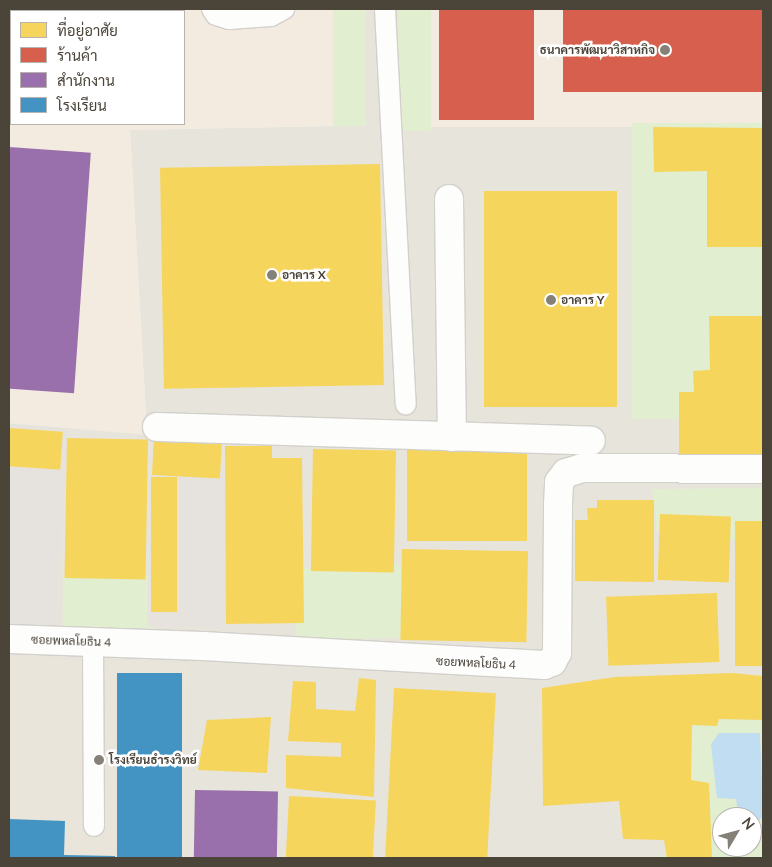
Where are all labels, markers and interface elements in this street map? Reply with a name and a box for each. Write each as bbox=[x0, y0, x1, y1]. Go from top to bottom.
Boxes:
legend bbox=[10, 10, 185, 125]
text: ที่อยู่อาศัย bbox=[57, 21, 118, 39]
place label: ธนาคารพัฒนาวิสาหกิจ bbox=[540, 43, 655, 57]
marker: ธนาคารพัฒนาวิสาหกิจ bbox=[659, 44, 671, 56]
text: ร้านค้า bbox=[57, 46, 97, 64]
text: สำนักงาน bbox=[57, 71, 115, 89]
text: โรงเรียน bbox=[57, 96, 107, 114]
place label: อาคาร X bbox=[282, 268, 326, 282]
marker: อาคาร X bbox=[266, 269, 278, 281]
place label: อาคาร Y bbox=[561, 293, 605, 307]
marker: อาคาร Y bbox=[545, 294, 557, 306]
street label: ซอยพหลโยธิน 4 bbox=[31, 632, 111, 650]
street label: ซอยพหลโยธิน 4 bbox=[436, 654, 516, 672]
place label: โรงเรียนธำรงวิทย์ bbox=[109, 753, 197, 767]
marker: โรงเรียนธำรงวิทย์ bbox=[93, 754, 105, 766]
north arrow bbox=[712, 807, 762, 857]
text: N bbox=[739, 814, 759, 833]

